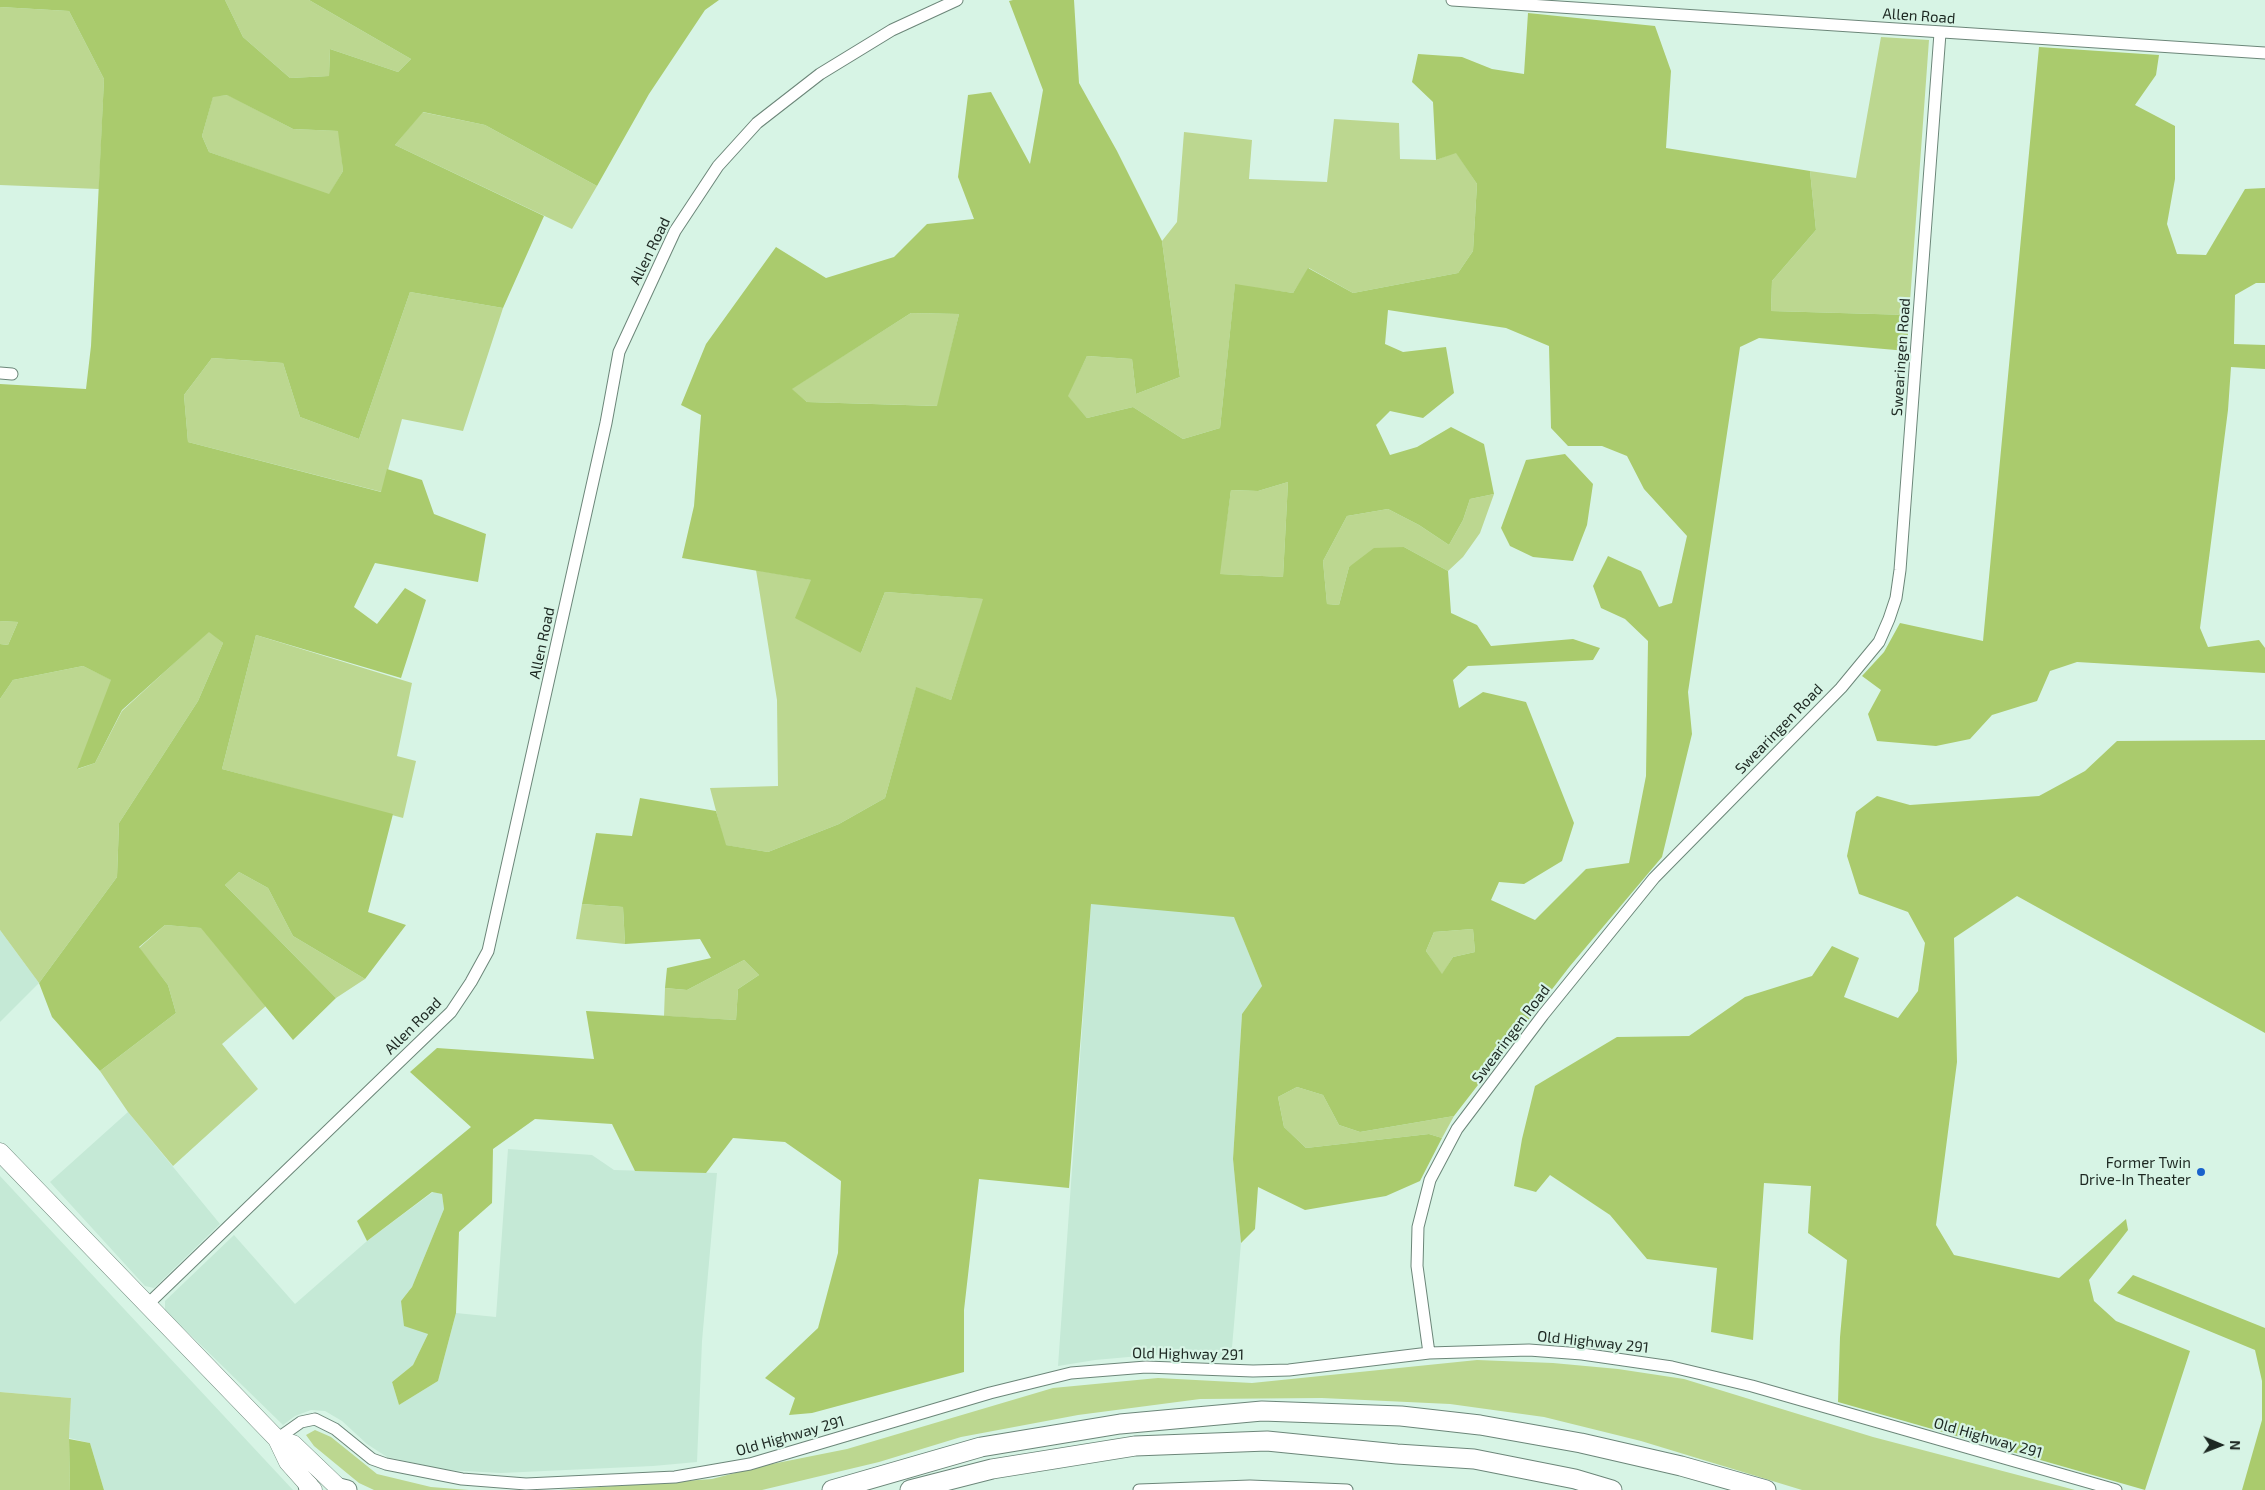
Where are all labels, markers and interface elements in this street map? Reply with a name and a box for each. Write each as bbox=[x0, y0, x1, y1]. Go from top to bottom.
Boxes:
street label: Allen Road bbox=[1882, 4, 1956, 28]
street label: Allen Road bbox=[626, 214, 674, 288]
street label: Swearingen Road bbox=[1888, 297, 1914, 417]
street label: Allen Road bbox=[526, 605, 558, 681]
street label: Swearingen Road bbox=[1731, 680, 1827, 778]
street label: Swearingen Road bbox=[1468, 981, 1554, 1087]
street label: Allen Road bbox=[381, 994, 445, 1058]
place label: Former Twin Drive-In Theater bbox=[2079, 1154, 2191, 1189]
marker: Former Twin Drive-In Theater bbox=[2195, 1166, 2207, 1178]
street label: Old Highway 291 bbox=[1536, 1327, 1650, 1357]
street label: Old Highway 291 bbox=[1132, 1344, 1244, 1364]
street label: Old Highway 291 bbox=[734, 1412, 846, 1460]
street label: Old Highway 291 bbox=[1932, 1414, 2044, 1462]
north arrow bbox=[2195, 1420, 2245, 1470]
text: N bbox=[2227, 1440, 2244, 1450]

